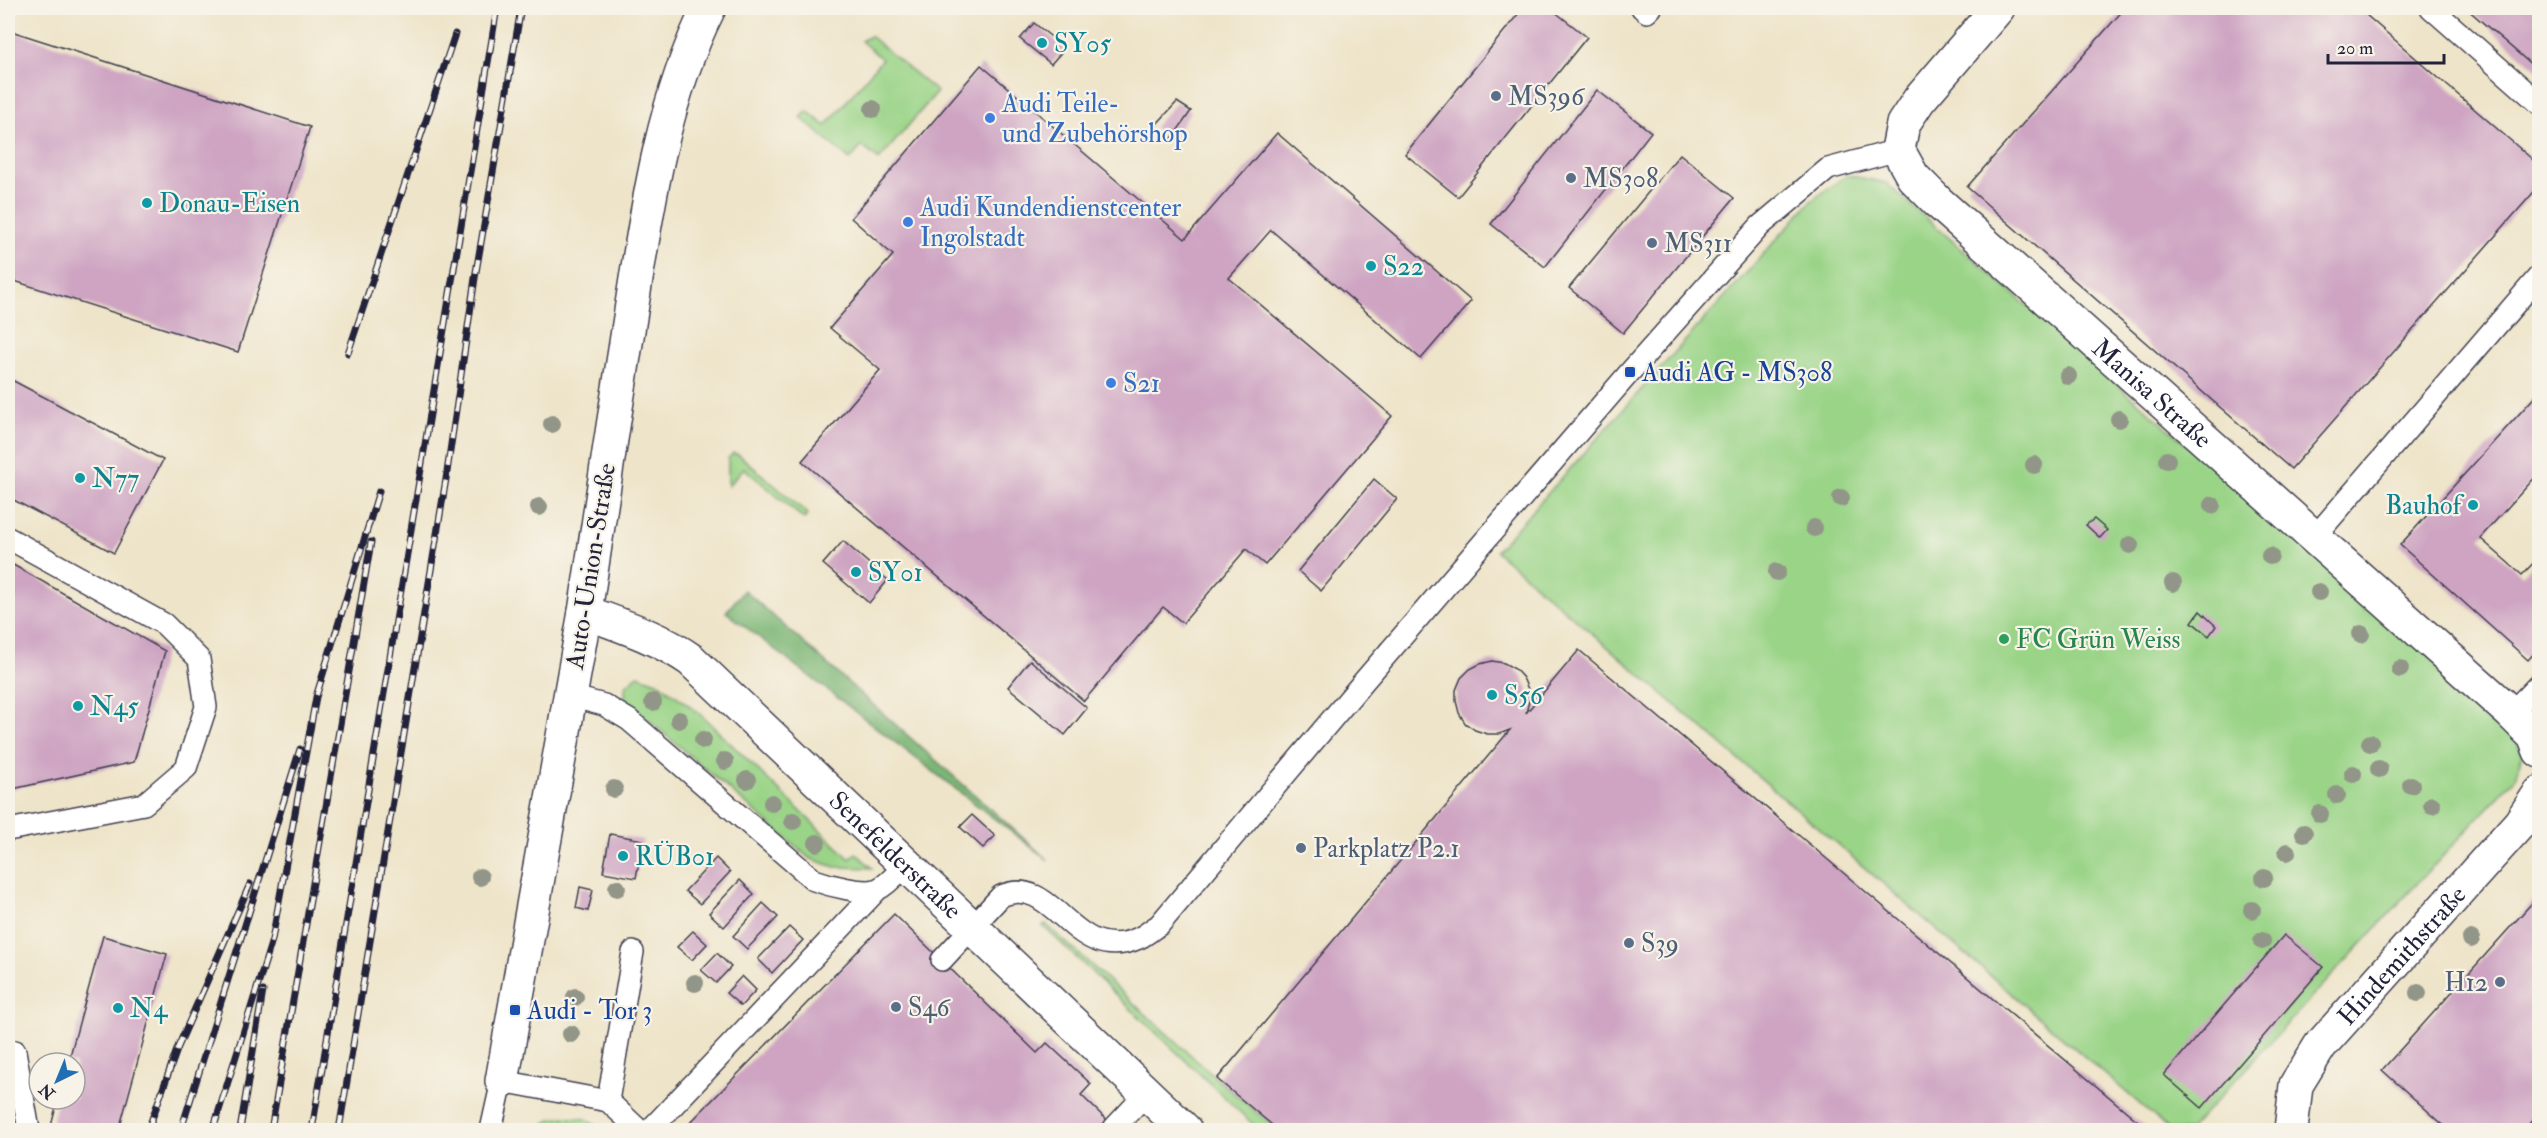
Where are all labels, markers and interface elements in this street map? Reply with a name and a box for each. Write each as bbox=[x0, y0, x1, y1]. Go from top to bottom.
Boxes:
scale bar bbox=[2328, 27, 2444, 65]
place label: SY05 bbox=[1054, 28, 1112, 60]
marker: SY05 bbox=[1035, 36, 1049, 50]
text: 20 m bbox=[2337, 37, 2373, 60]
place label: MS396 bbox=[1508, 81, 1586, 113]
place label: Audi Teile- und Zubehörshop bbox=[1001, 88, 1188, 151]
marker: MS396 bbox=[1489, 89, 1503, 103]
marker: Audi Teile- und Zubehörshop bbox=[983, 111, 997, 125]
place label: MS308 bbox=[1583, 163, 1658, 195]
marker: MS308 bbox=[1564, 171, 1578, 185]
place label: Donau-Eisen bbox=[159, 188, 300, 220]
place label: Audi Kundendienstcenter Ingolstadt bbox=[919, 192, 1182, 254]
marker: Donau-Eisen bbox=[140, 196, 154, 210]
marker: Audi Kundendienstcenter Ingolstadt bbox=[901, 215, 915, 229]
place label: MS311 bbox=[1664, 228, 1732, 260]
marker: MS311 bbox=[1645, 236, 1659, 250]
place label: S22 bbox=[1383, 251, 1424, 283]
marker: S22 bbox=[1364, 259, 1378, 273]
street label: Manisa Straße bbox=[2085, 332, 2218, 456]
place label: Audi AG - MS308 bbox=[1641, 357, 1832, 389]
marker: Audi AG - MS308 bbox=[1623, 365, 1637, 379]
place label: S21 bbox=[1123, 368, 1160, 400]
marker: S21 bbox=[1104, 376, 1118, 390]
street label: Auto-Union-Straße bbox=[559, 461, 623, 672]
place label: N77 bbox=[92, 463, 139, 495]
marker: N77 bbox=[73, 471, 87, 485]
place label: Bauhof bbox=[2385, 490, 2465, 522]
marker: Bauhof bbox=[2466, 498, 2480, 512]
place label: SY01 bbox=[868, 557, 923, 589]
marker: SY01 bbox=[849, 565, 863, 579]
place label: FC Grün Weiss bbox=[2016, 624, 2181, 656]
marker: FC Grün Weiss bbox=[1997, 632, 2011, 646]
place label: S56 bbox=[1504, 680, 1545, 712]
marker: S56 bbox=[1485, 688, 1499, 702]
place label: N45 bbox=[90, 691, 139, 723]
marker: N45 bbox=[71, 699, 85, 713]
street label: Senefelderstraße bbox=[822, 785, 968, 926]
place label: Parkplatz P2.1 bbox=[1313, 833, 1460, 866]
place label: RÜB01 bbox=[635, 840, 714, 873]
marker: Parkplatz P2.1 bbox=[1294, 841, 1308, 855]
marker: RÜB01 bbox=[616, 849, 630, 863]
street label: Hindemithstraße bbox=[2331, 879, 2473, 1032]
place label: S39 bbox=[1641, 928, 1679, 960]
marker: S39 bbox=[1622, 936, 1636, 950]
place label: H12 bbox=[2444, 967, 2488, 999]
marker: H12 bbox=[2493, 975, 2507, 989]
place label: S46 bbox=[908, 992, 951, 1024]
place label: N4 bbox=[130, 993, 168, 1025]
place label: Audi - Tor 3 bbox=[526, 995, 652, 1027]
marker: S46 bbox=[889, 1000, 903, 1014]
marker: N4 bbox=[111, 1001, 125, 1015]
marker: Audi - Tor 3 bbox=[508, 1003, 522, 1017]
north arrow bbox=[27, 1051, 87, 1111]
text: N bbox=[35, 1079, 60, 1104]

